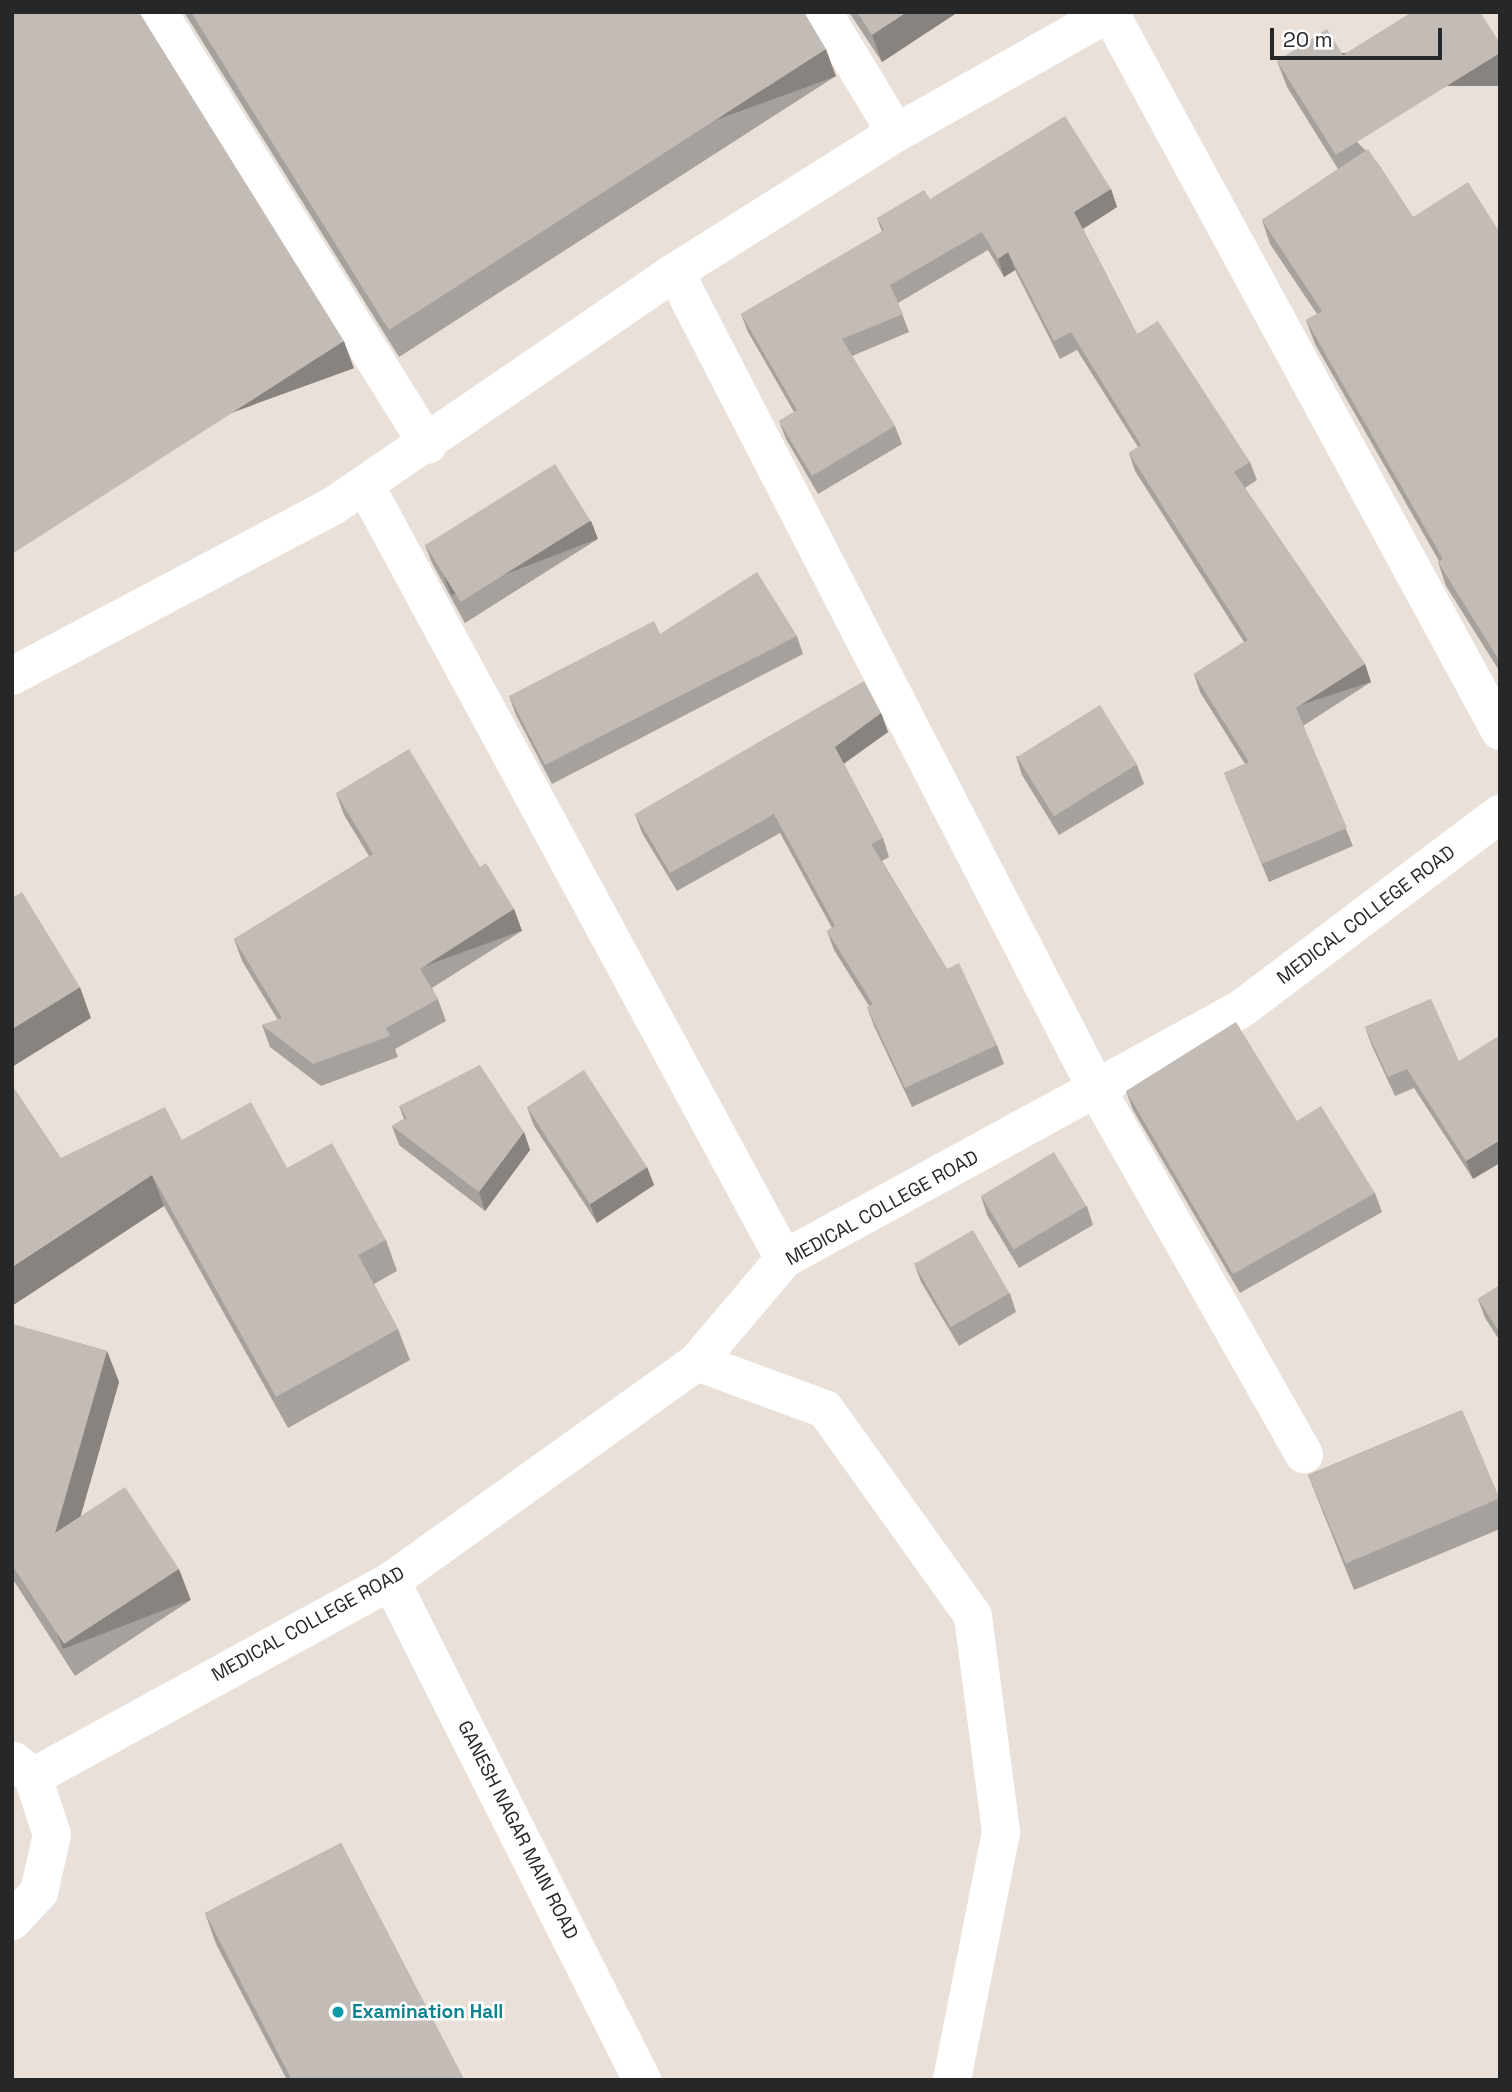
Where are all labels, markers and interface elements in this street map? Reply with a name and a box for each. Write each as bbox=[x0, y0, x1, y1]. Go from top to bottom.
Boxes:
scale bar bbox=[1274, 14, 1446, 58]
text: 20 m bbox=[1283, 26, 1333, 53]
street label: MEDICAL COLLEGE ROAD bbox=[1272, 841, 1460, 989]
street label: MEDICAL COLLEGE ROAD bbox=[781, 1145, 983, 1271]
street label: MEDICAL COLLEGE ROAD bbox=[207, 1561, 409, 1687]
street label: GANESH NAGAR MAIN ROAD bbox=[453, 1717, 583, 1943]
place label: Examination Hall bbox=[352, 2001, 503, 2023]
marker: Examination Hall bbox=[330, 2004, 346, 2020]

